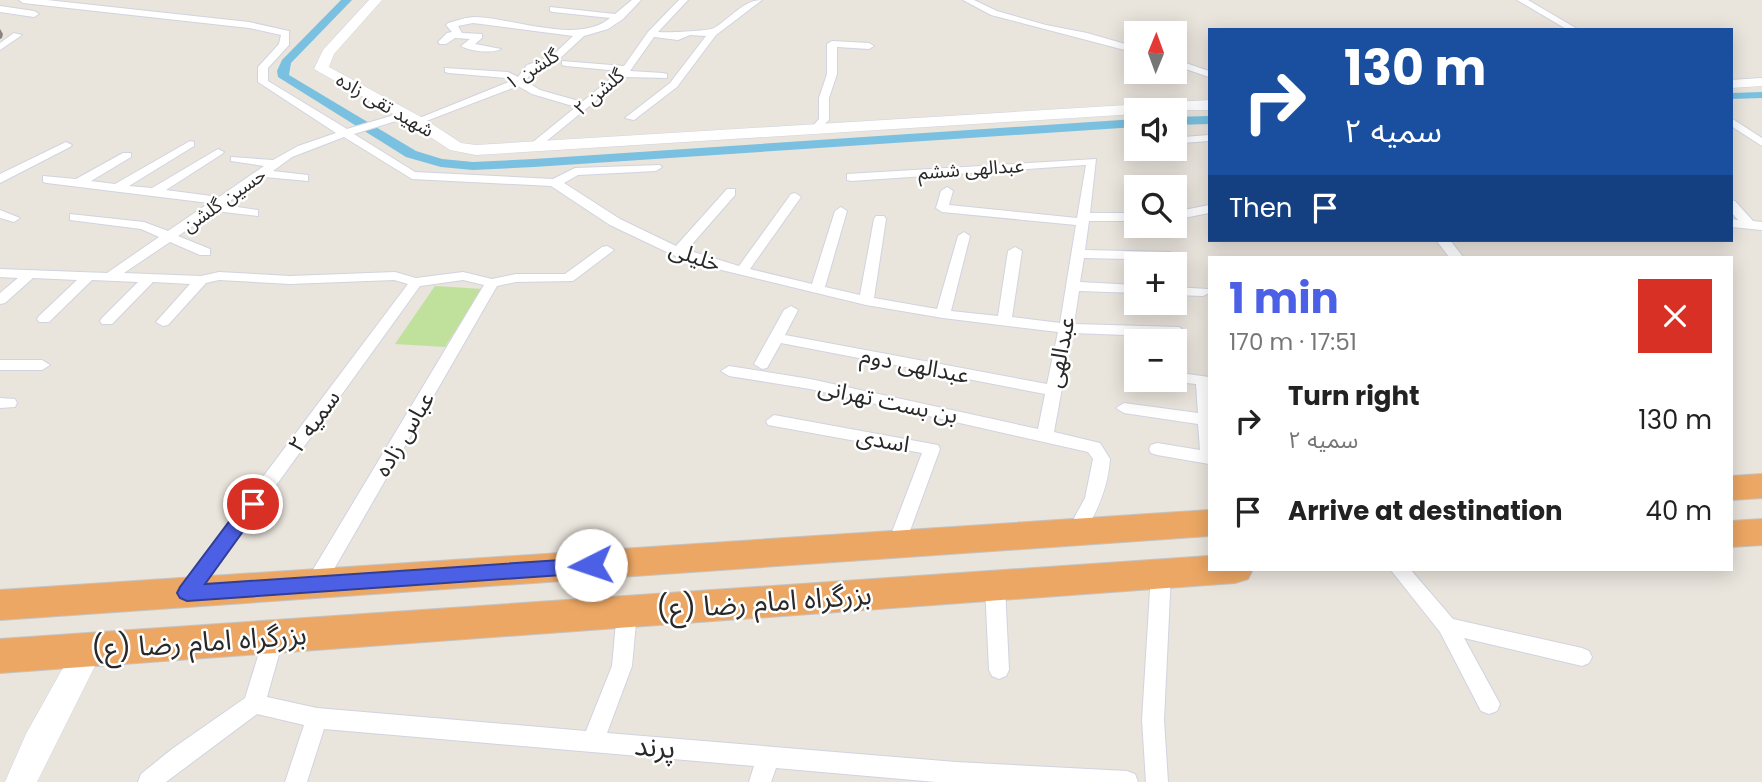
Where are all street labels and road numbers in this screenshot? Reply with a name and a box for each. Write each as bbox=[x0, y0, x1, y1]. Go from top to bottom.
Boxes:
street label: گلشن ۱ bbox=[500, 41, 565, 96]
street label: گلشن ۲ bbox=[568, 62, 631, 122]
street label: شهید تقی زاده bbox=[331, 66, 439, 144]
street label: عبدالهی ششم bbox=[917, 152, 1025, 187]
street label: حسین گلشن bbox=[177, 161, 271, 239]
street label: خلیلی bbox=[665, 232, 725, 280]
street label: عبدالهی bbox=[1037, 314, 1083, 390]
street label: عبدالهی دوم bbox=[857, 339, 972, 393]
street label: بن بست تهرانی bbox=[815, 371, 961, 431]
street label: سمیه ۲ bbox=[280, 383, 348, 459]
street label: عباس زاده bbox=[366, 386, 442, 482]
street label: اسدی bbox=[854, 420, 912, 460]
street label: بزرگراه امام رضا (ع) bbox=[655, 575, 873, 630]
street label: بزرگراه امام رضا (ع) bbox=[90, 615, 308, 670]
street label: پرند bbox=[633, 726, 677, 768]

